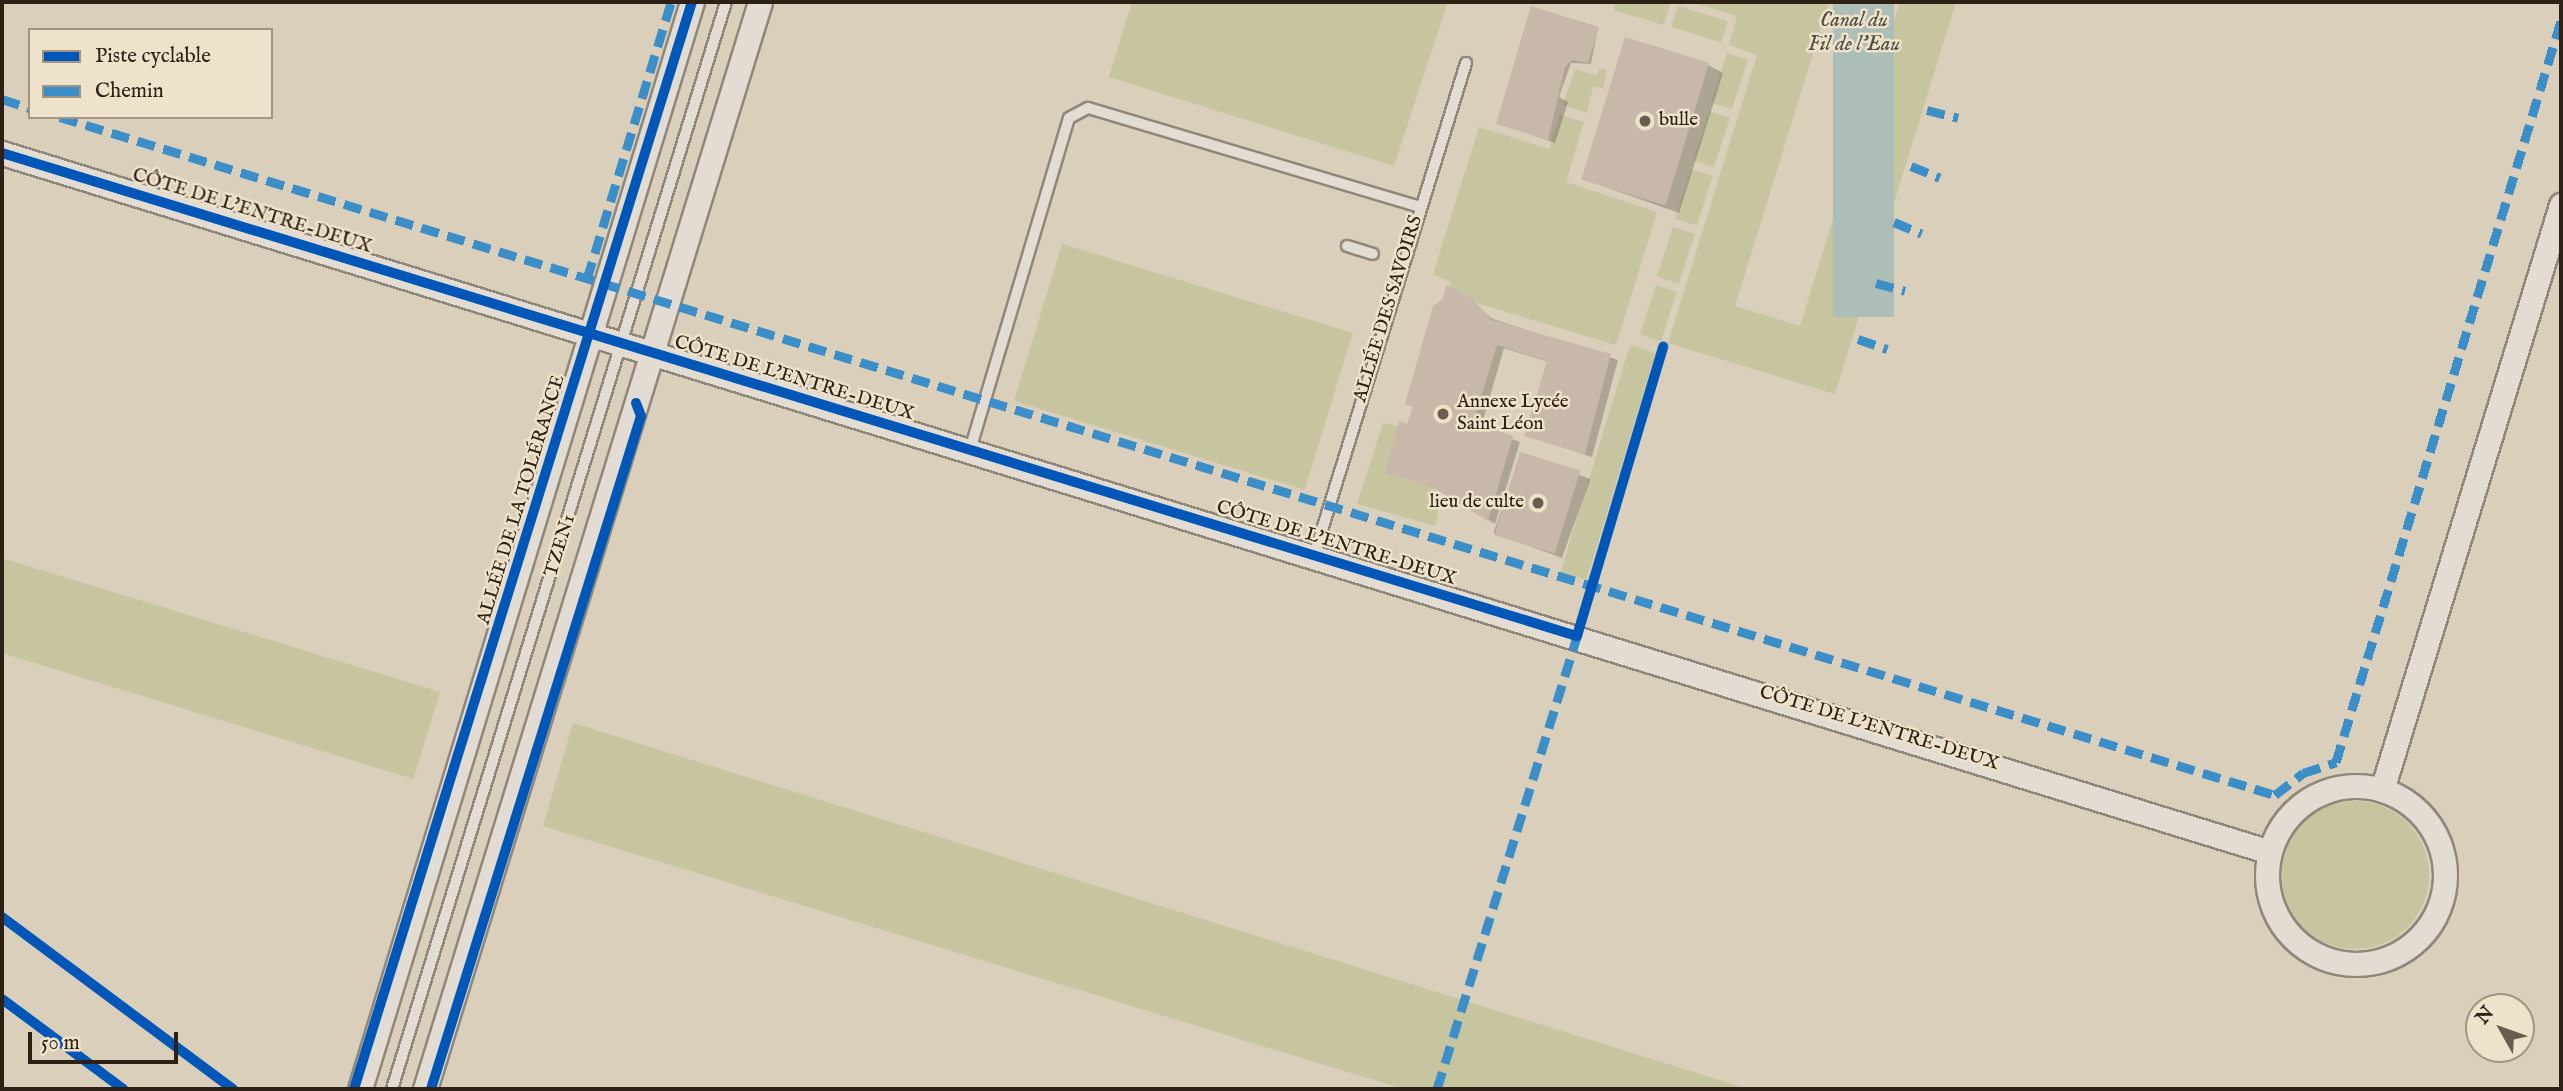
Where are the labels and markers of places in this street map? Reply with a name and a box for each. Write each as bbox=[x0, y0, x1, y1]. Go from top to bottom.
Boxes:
place label: bulle bbox=[1659, 110, 1698, 132]
marker: bulle bbox=[1637, 113, 1653, 129]
place label: Annexe Lycée Saint Léon bbox=[1457, 392, 1569, 436]
marker: Annexe Lycée Saint Léon bbox=[1435, 406, 1451, 422]
place label: lieu de culte bbox=[1430, 492, 1524, 514]
marker: lieu de culte bbox=[1530, 495, 1546, 511]

